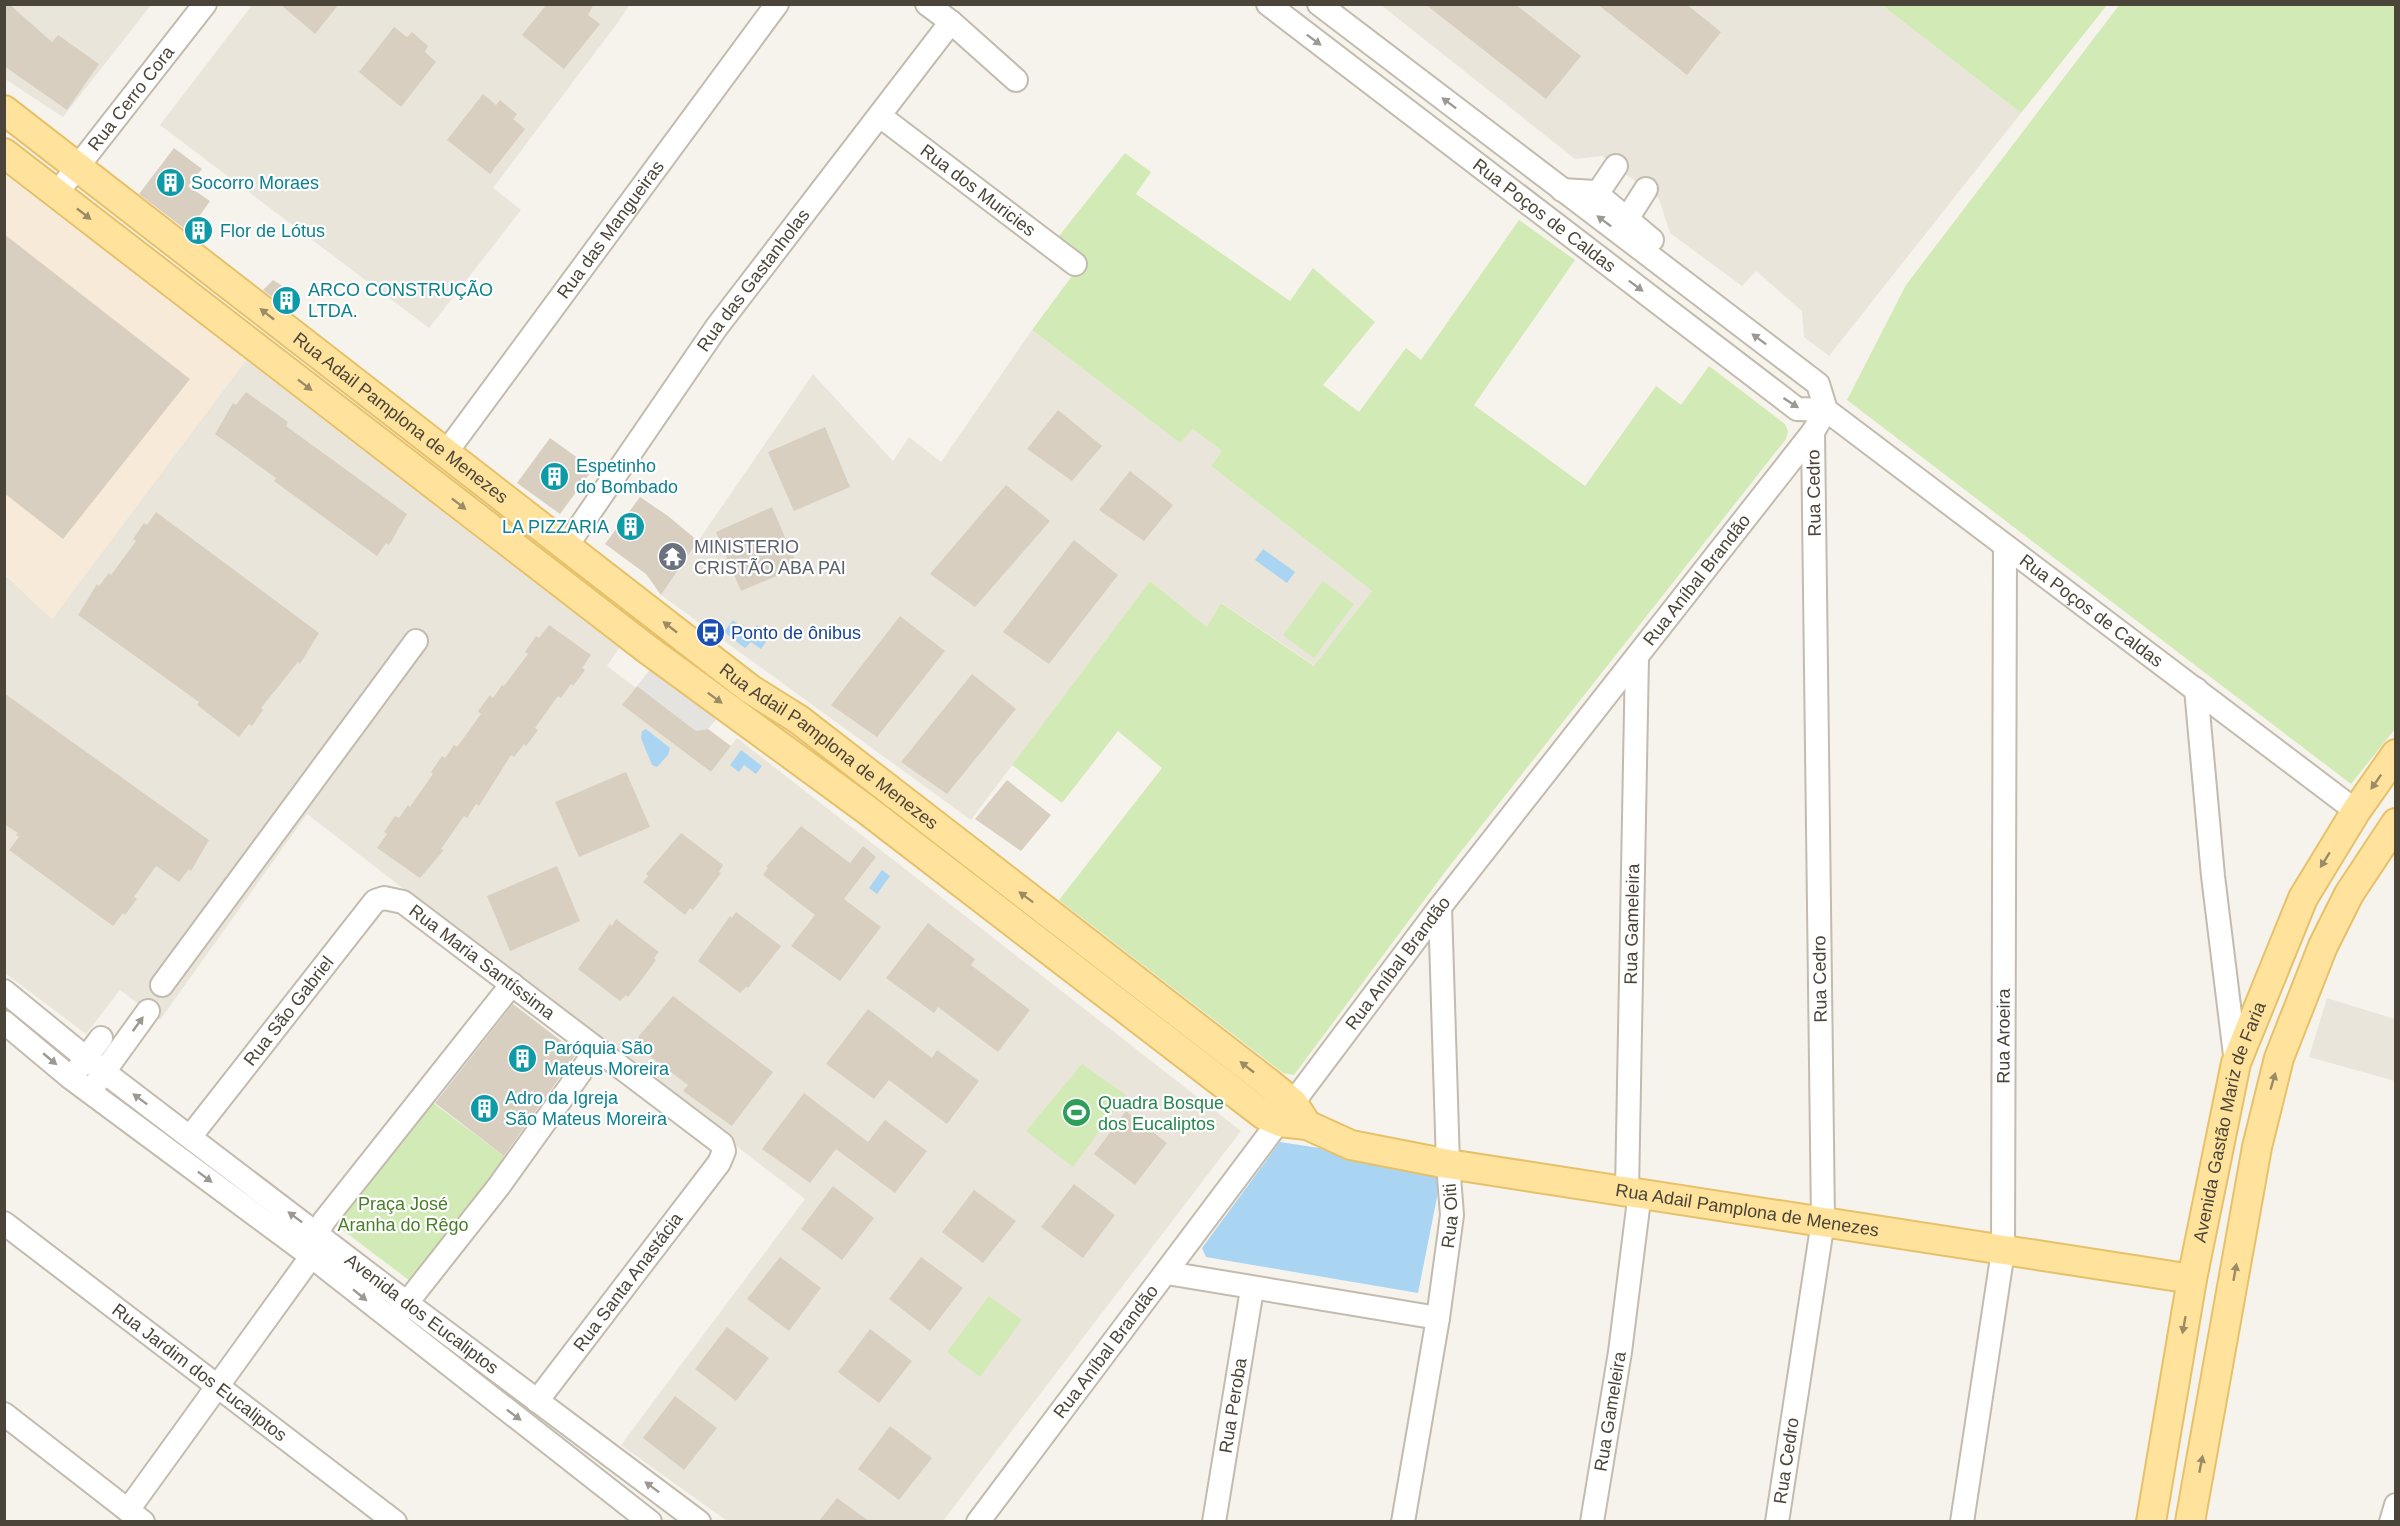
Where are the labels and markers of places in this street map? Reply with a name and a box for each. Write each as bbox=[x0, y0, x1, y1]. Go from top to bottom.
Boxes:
building icon: Socorro Moraes bbox=[154, 167, 186, 199]
place label: Socorro Moraes bbox=[191, 173, 319, 193]
building icon: Flor de Lótus bbox=[183, 215, 215, 247]
place label: Flor de Lótus bbox=[220, 221, 325, 241]
place label: ARCO CONSTRUÇÃO LTDA. bbox=[308, 279, 493, 321]
building icon: ARCO CONSTRUÇÃO LTDA. bbox=[271, 284, 303, 316]
place label: Espetinho do Bombado bbox=[576, 456, 678, 497]
building icon: Espetinho do Bombado bbox=[539, 460, 571, 492]
building icon: LA PIZZARIA bbox=[614, 511, 646, 543]
place label: LA PIZZARIA bbox=[502, 517, 609, 537]
place label: MINISTERIO CRISTÃO ABA PAI bbox=[694, 537, 846, 578]
temple icon: MINISTERIO CRISTÃO ABA PAI bbox=[657, 541, 689, 573]
bus stop icon: Ponto de ônibus bbox=[694, 617, 726, 649]
place label: Ponto de ônibus bbox=[731, 623, 861, 643]
place label: Paróquia São Mateus Moreira bbox=[544, 1038, 670, 1079]
building icon: Paróquia São Mateus Moreira bbox=[507, 1042, 539, 1074]
place label: Adro da Igreja São Mateus Moreira bbox=[505, 1088, 668, 1129]
building icon: Adro da Igreja São Mateus Moreira bbox=[468, 1092, 500, 1124]
place label: Quadra Bosque dos Eucaliptos bbox=[1098, 1093, 1224, 1134]
sports icon: Quadra Bosque dos Eucaliptos bbox=[1061, 1097, 1093, 1129]

